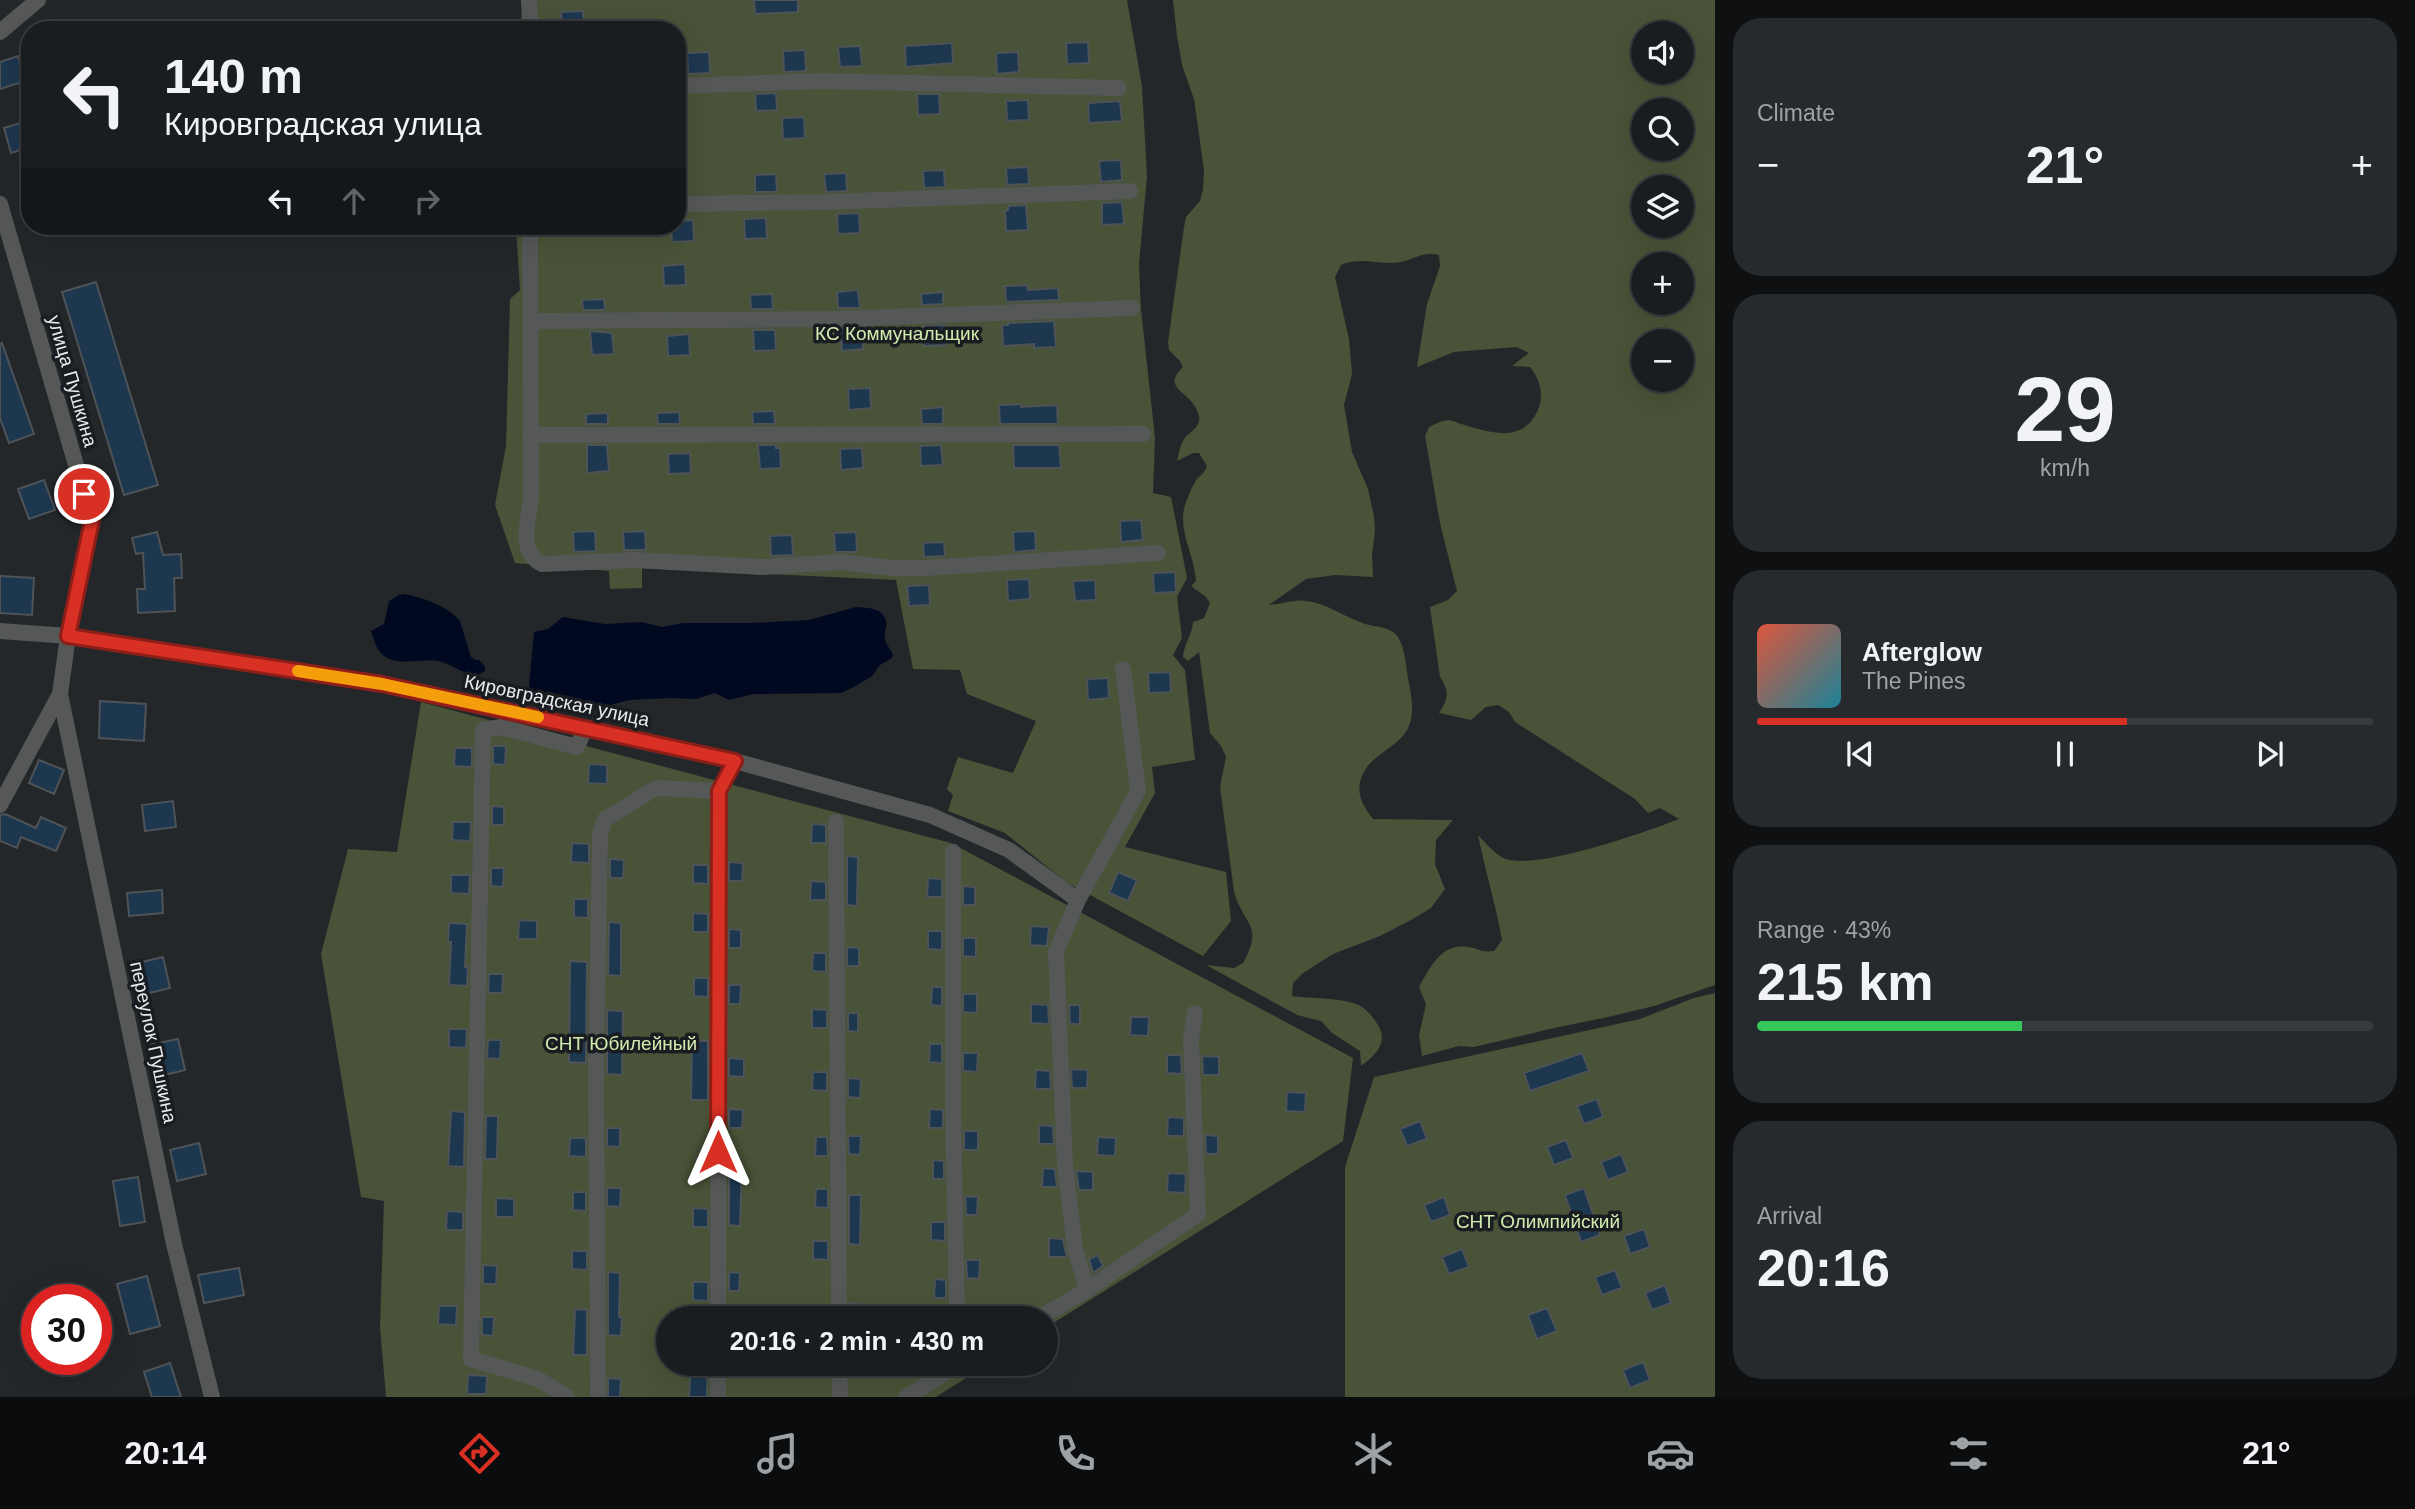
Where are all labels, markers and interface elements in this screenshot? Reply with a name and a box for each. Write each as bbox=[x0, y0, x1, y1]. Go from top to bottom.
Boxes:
map controls bbox=[1631, 21, 1694, 392]
button: sound bbox=[1631, 21, 1694, 84]
icon: left bbox=[49, 49, 140, 140]
text: 140 m bbox=[164, 49, 303, 103]
button: search bbox=[1631, 98, 1694, 161]
text: Climate bbox=[1757, 100, 1835, 126]
text: Кировградская улица bbox=[164, 106, 482, 142]
text: 21° bbox=[2026, 136, 2104, 194]
text: − bbox=[1757, 144, 1779, 186]
text: + bbox=[2351, 144, 2373, 186]
button: layers bbox=[1631, 175, 1694, 238]
icon: left bbox=[262, 182, 300, 220]
icon: ahead bbox=[335, 182, 373, 220]
icon: right bbox=[408, 182, 446, 220]
button: + bbox=[1631, 252, 1694, 315]
street label: улица Пушкина bbox=[44, 313, 101, 450]
park label: КС Коммунальщик bbox=[815, 323, 980, 344]
button: − bbox=[1631, 329, 1694, 392]
text: 29 bbox=[2014, 359, 2116, 460]
text: km/h bbox=[2040, 455, 2090, 481]
pin bbox=[54, 464, 114, 524]
icon: arrive bbox=[65, 475, 103, 513]
text: Afterglow bbox=[1862, 637, 1982, 667]
text: The Pines bbox=[1862, 668, 1966, 694]
street label: Кировградская улица bbox=[462, 671, 652, 730]
icon: previous bbox=[1841, 735, 1879, 773]
icon: pause bbox=[2046, 735, 2084, 773]
icon: next bbox=[2251, 735, 2289, 773]
text: Range · 43% bbox=[1757, 917, 1891, 943]
text: 215 km bbox=[1757, 953, 1933, 1011]
street label: переулок Пушкина bbox=[126, 959, 181, 1125]
park label: СНТ Юбилейный bbox=[545, 1033, 697, 1054]
position arrow bbox=[681, 1115, 755, 1189]
text: Arrival bbox=[1757, 1203, 1822, 1229]
park label: СНТ Олимпийский bbox=[1456, 1211, 1620, 1232]
text: 20:16 bbox=[1757, 1239, 1890, 1297]
speed limit sign: 30 bbox=[21, 1284, 112, 1375]
text: 20:16 · 2 min · 430 m bbox=[730, 1326, 984, 1356]
icon: directions bbox=[455, 1429, 504, 1478]
icon: music bbox=[753, 1429, 802, 1478]
icon: phone bbox=[1051, 1429, 1100, 1478]
icon: climate bbox=[1349, 1429, 1398, 1478]
icon: car bbox=[1646, 1429, 1695, 1478]
icon: filters bbox=[1944, 1429, 1993, 1478]
text: 20:14 bbox=[124, 1435, 206, 1471]
text: 21° bbox=[2242, 1435, 2291, 1471]

